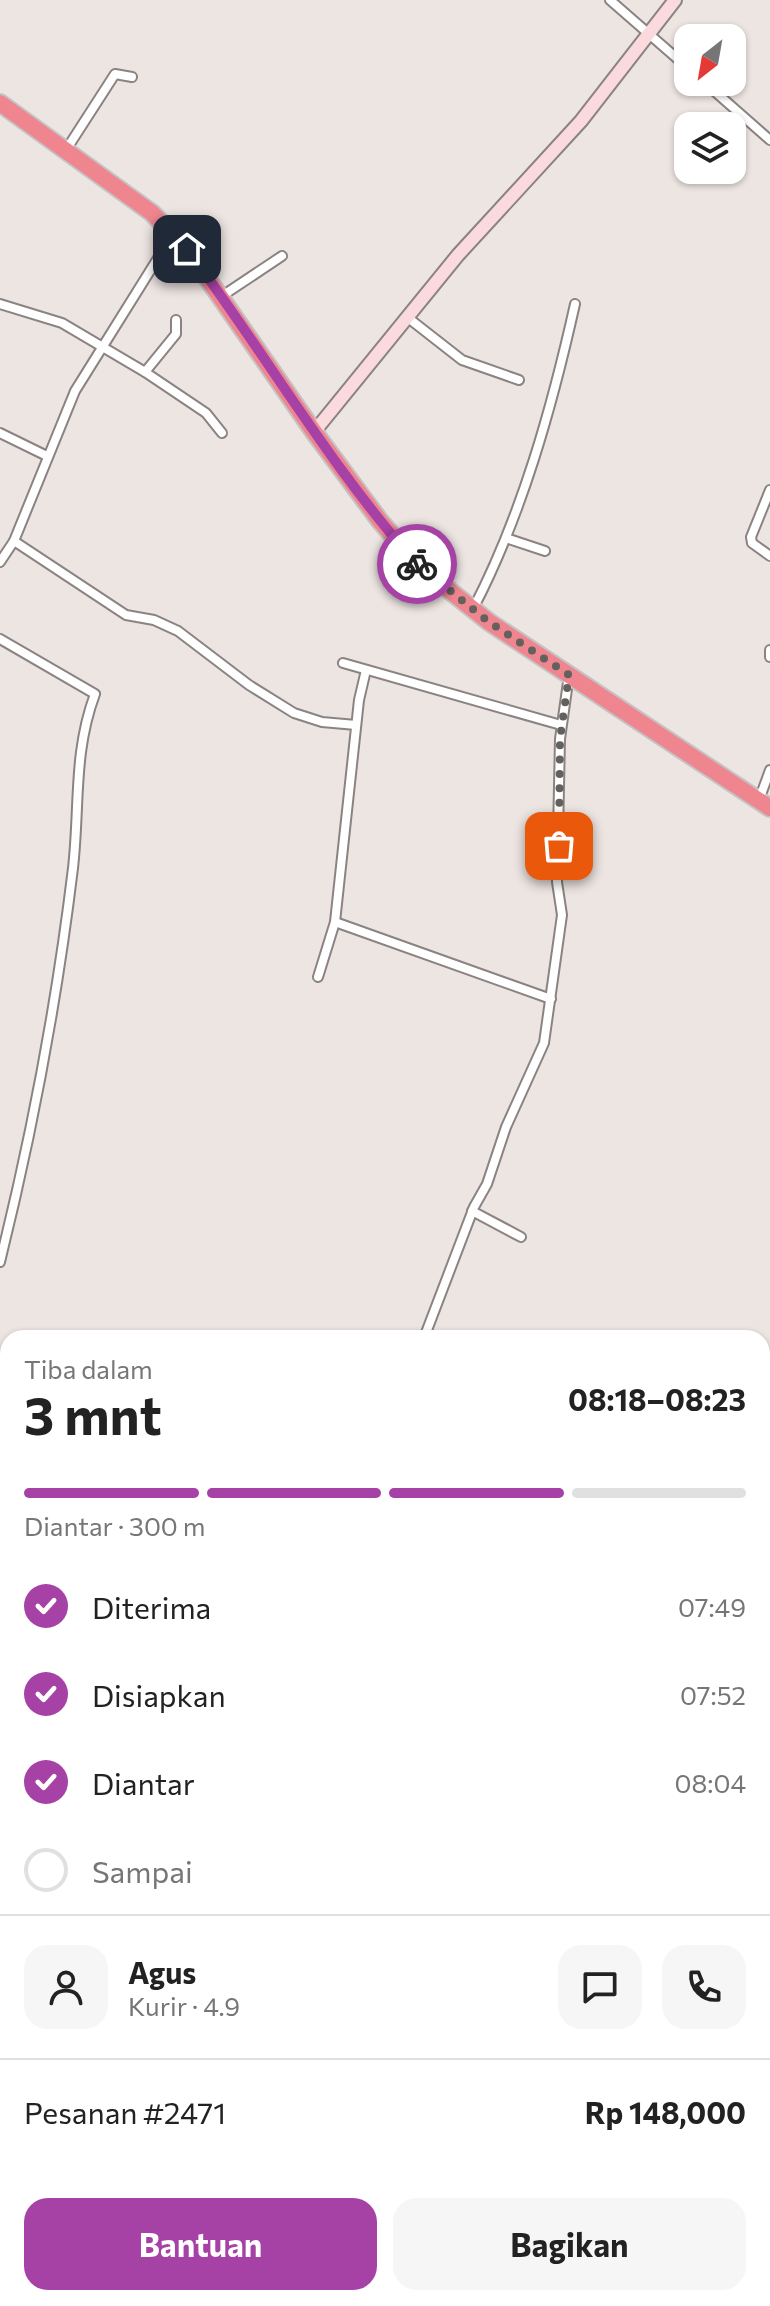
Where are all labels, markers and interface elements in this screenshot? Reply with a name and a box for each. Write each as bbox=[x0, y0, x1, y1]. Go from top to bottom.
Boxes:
north arrow bbox=[674, 24, 746, 96]
map controls bbox=[674, 24, 746, 184]
button: layers bbox=[674, 112, 746, 184]
pin bbox=[153, 215, 221, 283]
icon: home bbox=[165, 227, 209, 271]
courier bbox=[377, 524, 457, 604]
icon: bike bbox=[395, 542, 439, 586]
pin bbox=[525, 812, 593, 880]
icon: bag bbox=[537, 824, 581, 868]
text: Tiba dalam bbox=[24, 1353, 153, 1384]
text: 08:18–08:23 bbox=[568, 1380, 746, 1417]
text: 3 mnt bbox=[24, 1382, 162, 1446]
text: Diantar · 300 m bbox=[24, 1510, 206, 1541]
icon: check bbox=[24, 1584, 68, 1628]
text: Diterima bbox=[92, 1588, 211, 1625]
text: 07:49 bbox=[678, 1591, 746, 1622]
icon: check bbox=[24, 1672, 68, 1716]
text: Disiapkan bbox=[92, 1676, 226, 1713]
text: 07:52 bbox=[680, 1679, 746, 1710]
icon: check bbox=[24, 1760, 68, 1804]
text: Diantar bbox=[92, 1764, 195, 1801]
text: 08:04 bbox=[675, 1767, 746, 1798]
text: Sampai bbox=[92, 1852, 193, 1889]
button: person bbox=[24, 1945, 108, 2029]
button: chat bbox=[558, 1945, 642, 2029]
button: phone bbox=[662, 1945, 746, 2029]
text: Agus bbox=[128, 1953, 196, 1990]
text: Kurir · 4.9 bbox=[128, 1990, 240, 2021]
text: Pesanan #2471 bbox=[24, 2093, 226, 2130]
text: Rp 148,000 bbox=[585, 2093, 746, 2130]
button: Bantuan bbox=[24, 2198, 377, 2290]
button: Bagikan bbox=[393, 2198, 746, 2290]

